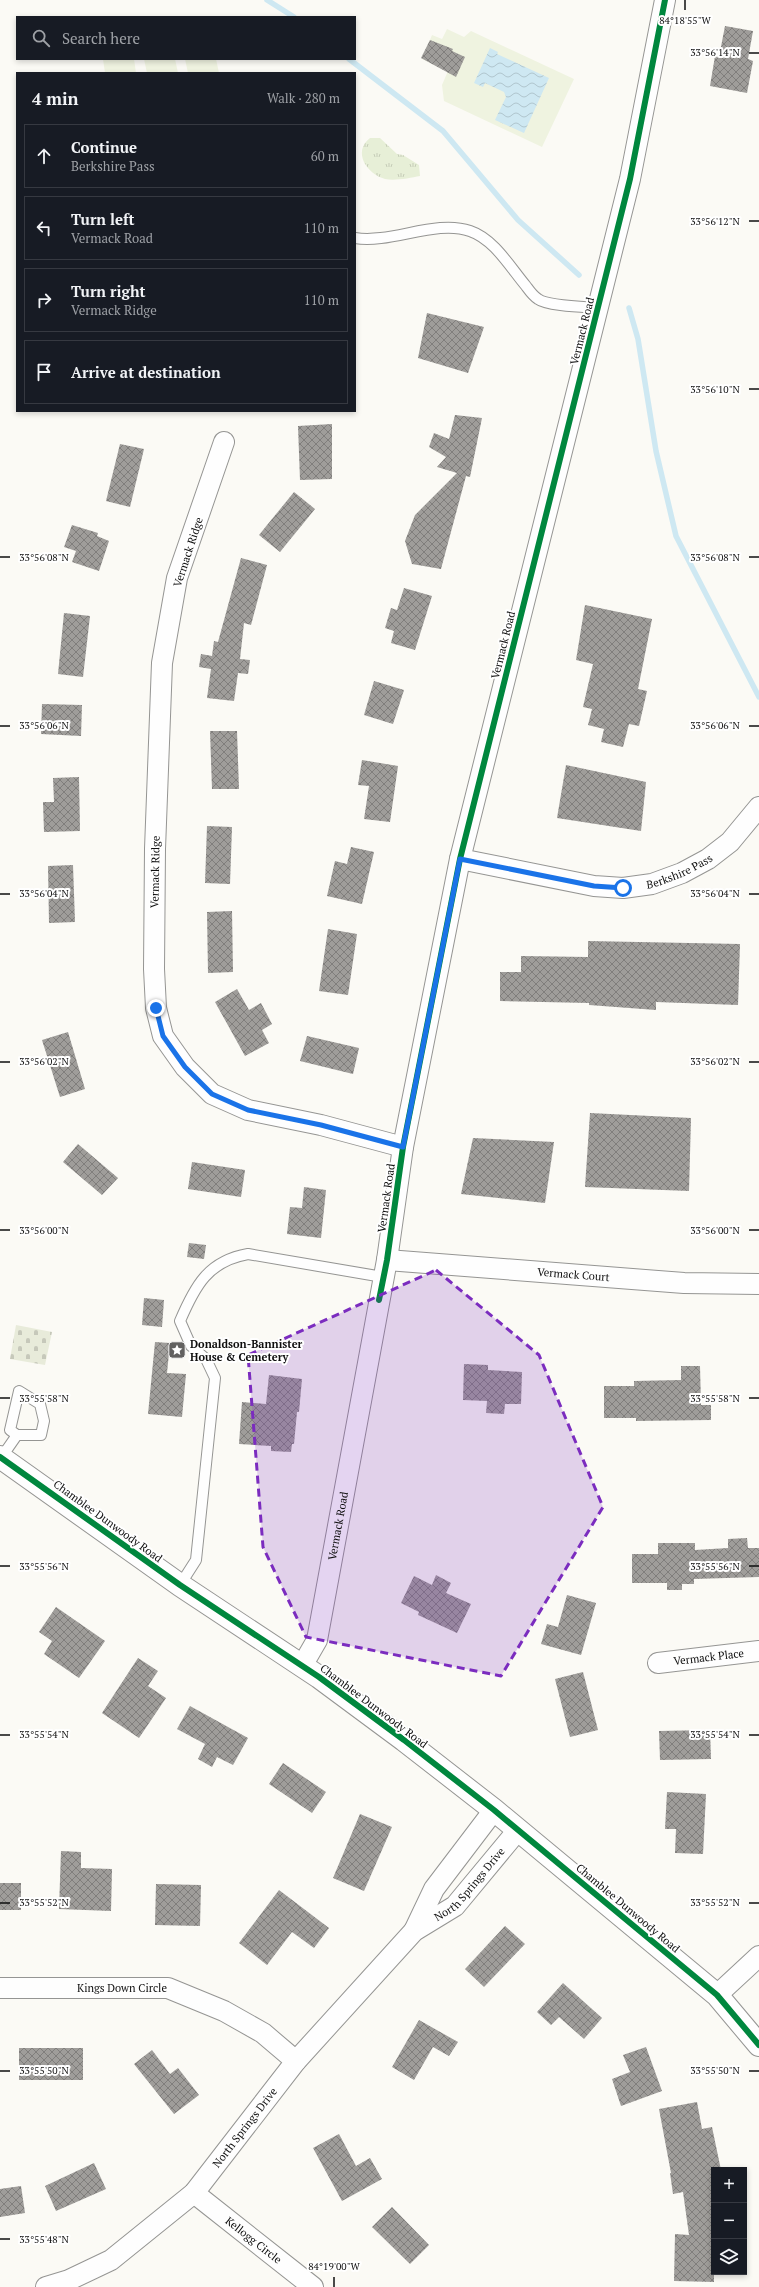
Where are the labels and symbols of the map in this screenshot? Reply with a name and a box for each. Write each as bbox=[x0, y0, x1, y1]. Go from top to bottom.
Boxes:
text: 84°18'55"W bbox=[659, 14, 711, 27]
text: 33°56'14"N bbox=[690, 46, 740, 59]
text: 33°56'12"N bbox=[690, 215, 740, 228]
street label: Vermack Road bbox=[567, 296, 597, 366]
text: 33°56'10"N bbox=[690, 383, 740, 396]
street label: Vermack Ridge bbox=[170, 515, 206, 589]
text: 33°56'08"N bbox=[19, 551, 69, 564]
text: 33°56'08"N bbox=[690, 551, 740, 564]
street label: Vermack Road bbox=[488, 610, 518, 680]
text: 33°56'06"N bbox=[19, 719, 69, 732]
text: 33°56'06"N bbox=[690, 719, 740, 732]
street label: Vermack Ridge bbox=[147, 835, 163, 908]
street label: Berkshire Pass bbox=[646, 851, 716, 892]
route start bbox=[614, 879, 632, 897]
text: 33°56'04"N bbox=[19, 887, 69, 900]
text: 33°56'04"N bbox=[690, 887, 740, 900]
route end bbox=[147, 999, 165, 1017]
text: 33°56'02"N bbox=[19, 1055, 69, 1068]
text: 33°56'02"N bbox=[690, 1055, 740, 1068]
street label: Vermack Road bbox=[374, 1163, 398, 1233]
text: 33°56'00"N bbox=[19, 1224, 69, 1237]
text: 33°56'00"N bbox=[690, 1224, 740, 1237]
street label: Vermack Court bbox=[537, 1265, 610, 1284]
place label: Donaldson-Bannister House & Cemetery bbox=[190, 1337, 303, 1364]
place icon: Donaldson-Bannister House & Cemetery bbox=[167, 1340, 187, 1360]
text: 33°55'58"N bbox=[19, 1392, 69, 1405]
text: 33°55'58"N bbox=[690, 1392, 740, 1405]
street label: Chamblee Dunwoody Road bbox=[51, 1477, 165, 1565]
street label: Vermack Road bbox=[325, 1491, 351, 1561]
text: 33°55'56"N bbox=[19, 1560, 69, 1573]
text: 33°55'56"N bbox=[690, 1560, 740, 1573]
street label: Vermack Place bbox=[673, 1646, 745, 1668]
street label: Chamblee Dunwoody Road bbox=[317, 1661, 431, 1751]
text: 33°55'54"N bbox=[19, 1728, 69, 1741]
text: 33°55'54"N bbox=[690, 1728, 740, 1741]
street label: North Springs Drive bbox=[431, 1844, 508, 1924]
street label: Chamblee Dunwoody Road bbox=[573, 1860, 683, 1956]
text: 33°55'52"N bbox=[19, 1896, 69, 1909]
text: 33°55'52"N bbox=[690, 1896, 740, 1909]
street label: Kings Down Circle bbox=[77, 1981, 167, 1995]
text: 33°55'50"N bbox=[19, 2064, 69, 2077]
text: 33°55'50"N bbox=[690, 2064, 740, 2077]
street label: North Springs Drive bbox=[209, 2084, 280, 2170]
street label: Kellogg Circle bbox=[223, 2214, 285, 2267]
text: 33°55'48"N bbox=[19, 2233, 69, 2246]
text: 84°19'00"W bbox=[308, 2260, 360, 2273]

